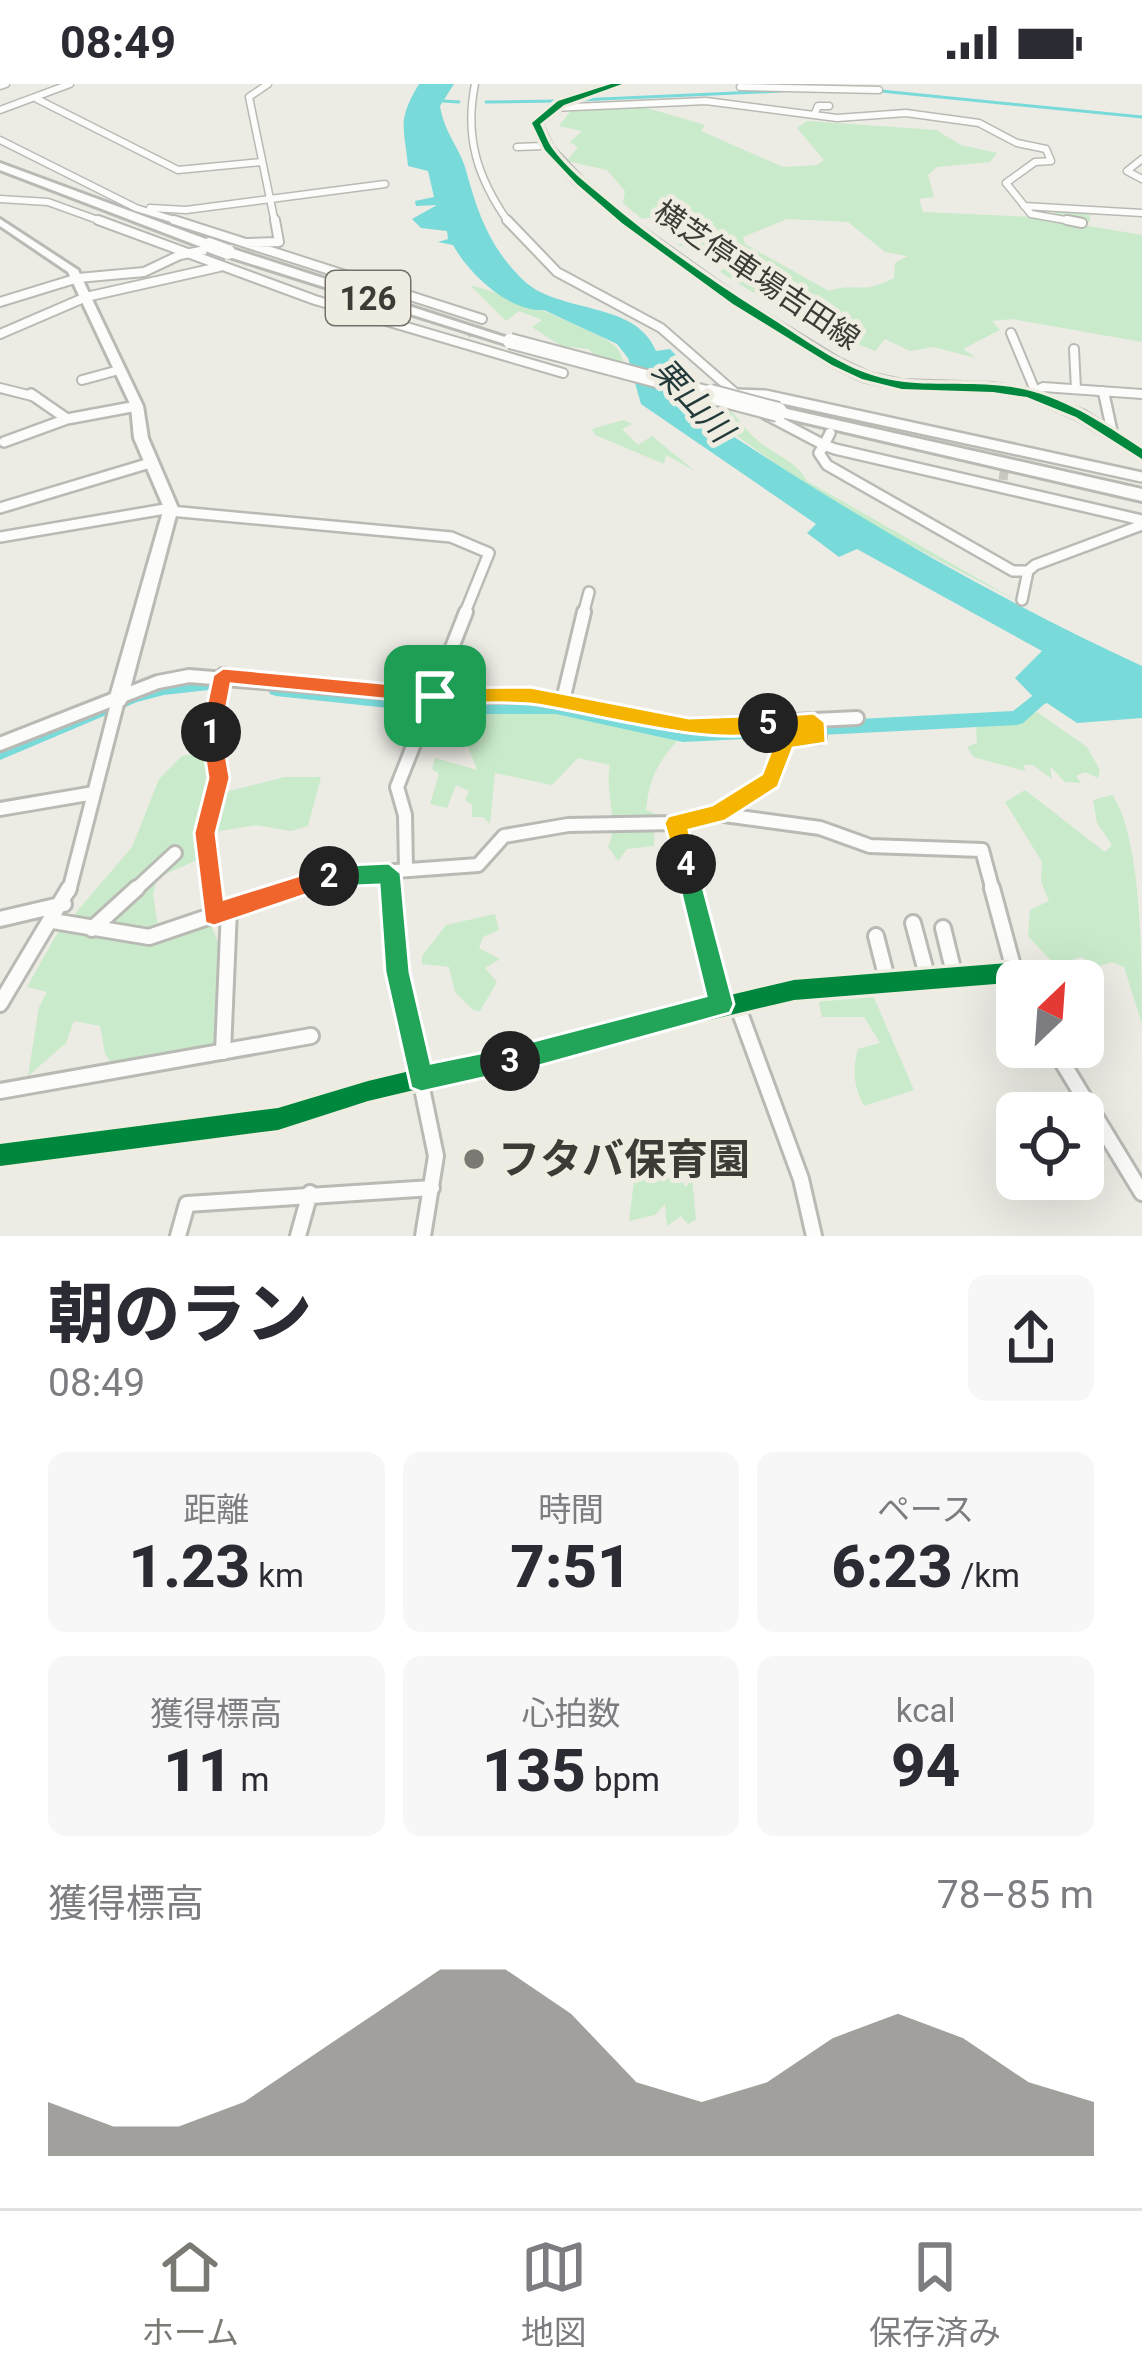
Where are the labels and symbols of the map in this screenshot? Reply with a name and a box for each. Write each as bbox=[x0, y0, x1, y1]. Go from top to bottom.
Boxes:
street label: 横芝停車場吉田線 bbox=[648, 193, 866, 357]
road number: 126 bbox=[326, 271, 410, 325]
water label: 栗山川 bbox=[645, 350, 743, 452]
pin bbox=[384, 645, 486, 747]
pin: 5 bbox=[738, 693, 798, 753]
pin: 1 bbox=[181, 702, 241, 762]
pin: 4 bbox=[656, 834, 716, 894]
pin: 2 bbox=[299, 846, 359, 906]
north arrow bbox=[996, 960, 1104, 1068]
pin: 3 bbox=[480, 1031, 540, 1091]
place label: フタバ保育園 bbox=[498, 1135, 750, 1184]
marker: フタバ保育園 bbox=[461, 1146, 487, 1172]

